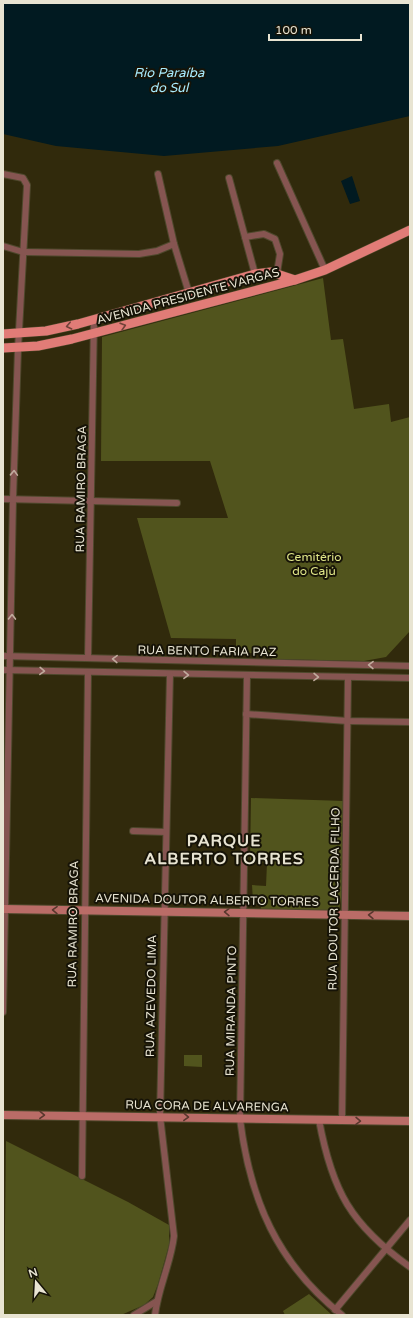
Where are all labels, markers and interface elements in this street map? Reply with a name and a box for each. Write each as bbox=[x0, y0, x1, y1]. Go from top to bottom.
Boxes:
scale bar bbox=[269, 16, 361, 42]
text: 100 m bbox=[275, 23, 312, 37]
water label: Rio Paraíba do Sul bbox=[134, 65, 205, 96]
street label: AVENIDA PRESIDENTE VARGAS bbox=[95, 265, 281, 327]
one-way arrow bbox=[65, 321, 72, 329]
one-way arrow bbox=[120, 322, 127, 330]
street label: RUA RAMIRO BRAGA bbox=[73, 425, 89, 553]
one-way arrow bbox=[9, 470, 18, 476]
park label: Cemitério do Cajú bbox=[286, 550, 342, 578]
one-way arrow bbox=[7, 614, 16, 620]
street label: RUA BENTO FARIA PAZ bbox=[137, 643, 277, 659]
one-way arrow bbox=[112, 655, 118, 663]
one-way arrow bbox=[368, 661, 374, 669]
one-way arrow bbox=[39, 667, 45, 675]
one-way arrow bbox=[183, 670, 189, 679]
one-way arrow bbox=[313, 673, 319, 681]
street label: RUA DOUTOR LACERDA FILHO bbox=[325, 807, 343, 991]
district label: PARQUE ALBERTO TORRES bbox=[144, 831, 304, 869]
street label: RUA RAMIRO BRAGA bbox=[65, 860, 81, 988]
street label: AVENIDA DOUTOR ALBERTO TORRES bbox=[95, 891, 319, 909]
one-way arrow bbox=[52, 906, 58, 914]
one-way arrow bbox=[224, 908, 230, 916]
one-way arrow bbox=[368, 911, 374, 919]
street label: RUA AZEVEDO LIMA bbox=[143, 935, 159, 1057]
street label: RUA MIRANDA PINTO bbox=[223, 945, 239, 1076]
street label: RUA CORA DE ALVARENGA bbox=[125, 1098, 289, 1114]
one-way arrow bbox=[39, 1111, 45, 1119]
one-way arrow bbox=[183, 1113, 189, 1121]
one-way arrow bbox=[355, 1116, 361, 1125]
north arrow bbox=[16, 1262, 56, 1302]
text: N bbox=[27, 1265, 39, 1281]

